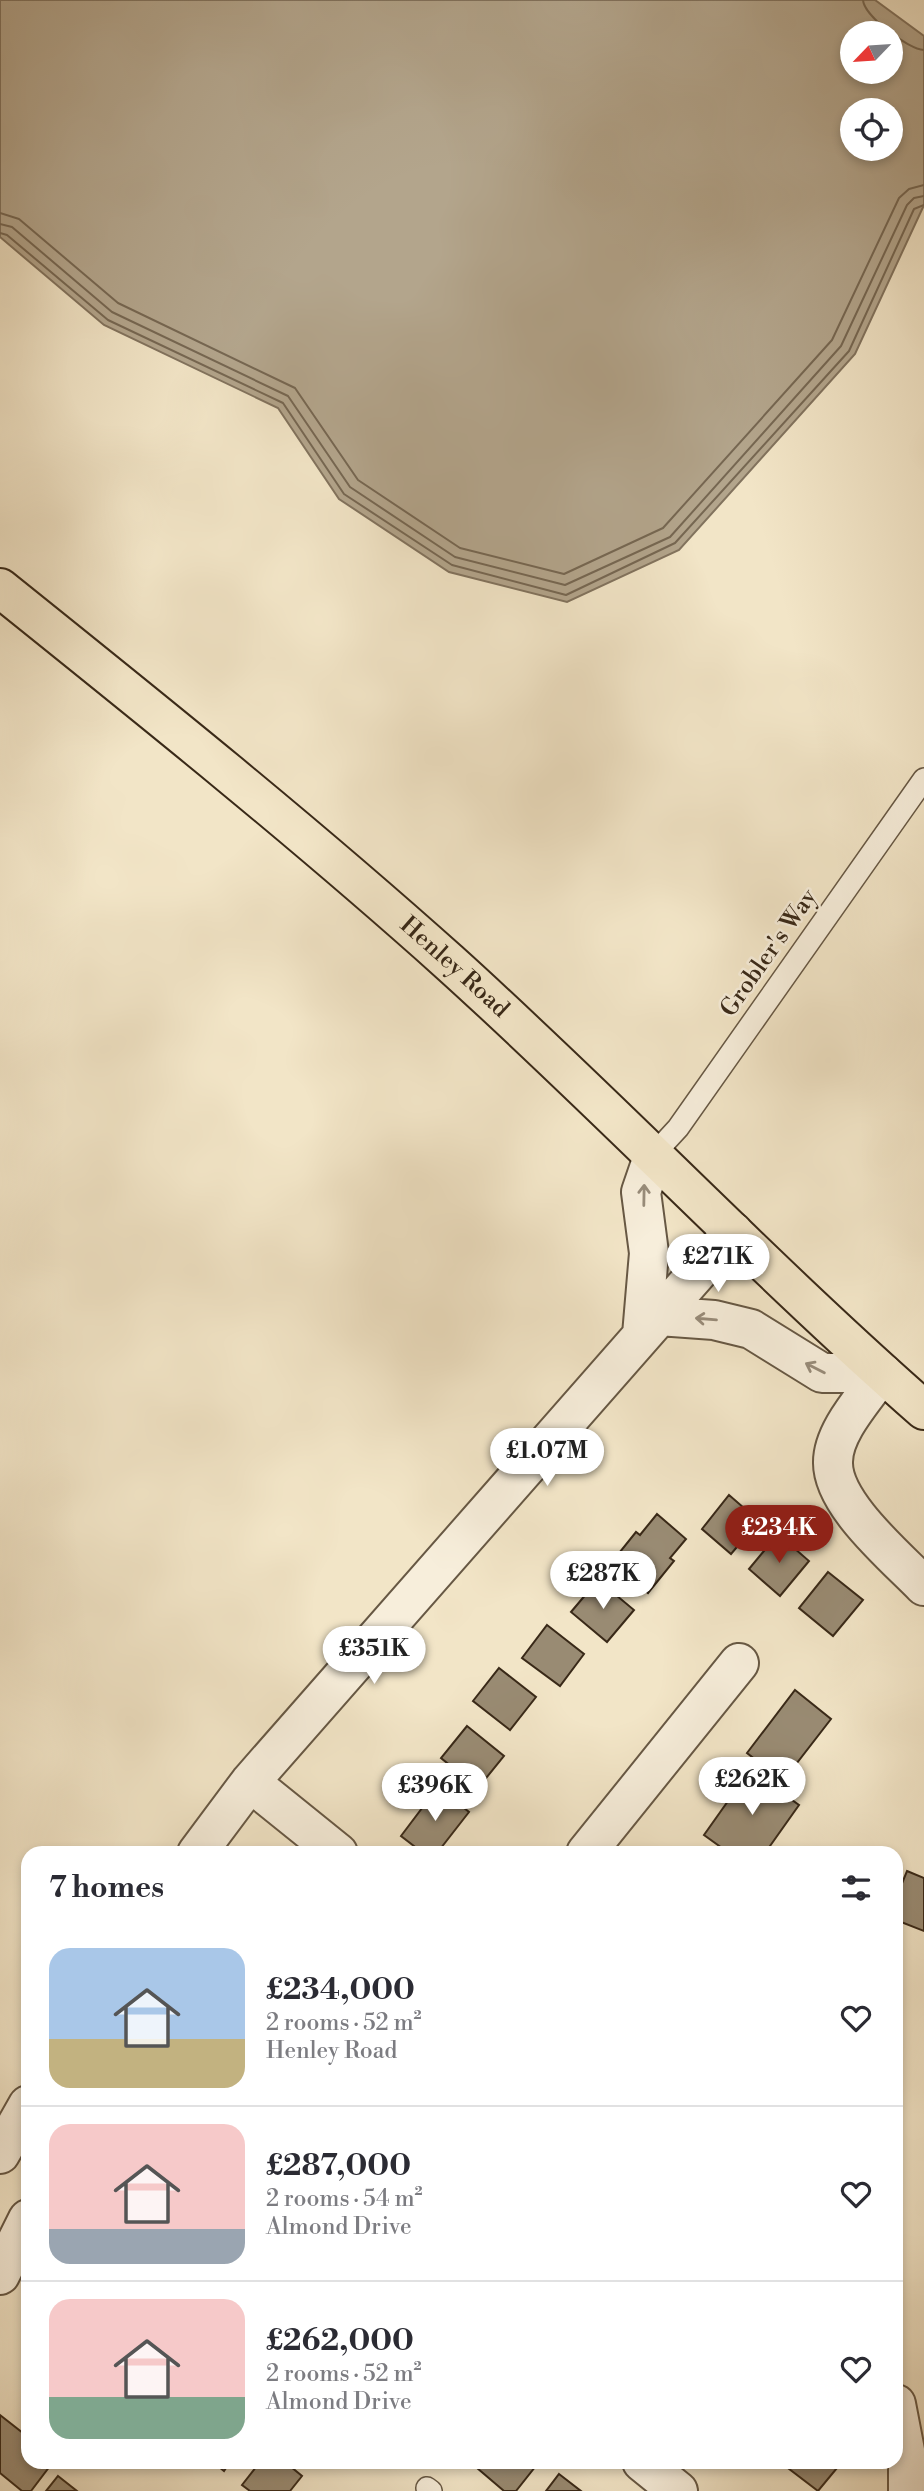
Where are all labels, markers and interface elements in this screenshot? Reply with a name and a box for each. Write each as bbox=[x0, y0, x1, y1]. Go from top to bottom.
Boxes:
north arrow bbox=[840, 21, 903, 84]
map controls bbox=[840, 21, 903, 161]
button: locate bbox=[840, 98, 903, 161]
street label: Grobler's Way bbox=[714, 883, 824, 1023]
street label: Henley Road bbox=[393, 910, 516, 1025]
one-way arrow bbox=[637, 1184, 651, 1207]
pin: £271K bbox=[669, 1234, 767, 1294]
text: £271K bbox=[683, 1243, 753, 1271]
one-way arrow bbox=[695, 1312, 717, 1325]
one-way arrow bbox=[806, 1360, 826, 1374]
pin: £1.07M bbox=[490, 1428, 604, 1488]
text: £1.07M bbox=[506, 1437, 588, 1465]
pin: £234K bbox=[730, 1506, 828, 1565]
text: £234K bbox=[741, 1514, 817, 1542]
pin: £287K bbox=[554, 1552, 652, 1611]
text: £287K bbox=[566, 1560, 640, 1588]
pin: £351K bbox=[325, 1626, 423, 1686]
text: £351K bbox=[339, 1635, 409, 1663]
pin: £262K bbox=[703, 1758, 801, 1817]
pin: £396K bbox=[386, 1764, 484, 1823]
text: £262K bbox=[715, 1766, 789, 1794]
text: £396K bbox=[398, 1772, 472, 1800]
text: 7 homes bbox=[49, 1869, 164, 1907]
icon: filters bbox=[837, 1869, 875, 1907]
text: £234,000 bbox=[266, 1971, 415, 2009]
icon: home bbox=[105, 1976, 189, 2060]
icon: heart bbox=[837, 1999, 875, 2037]
text: 2 rooms · 52 m² bbox=[266, 2009, 422, 2037]
text: Henley Road bbox=[266, 2037, 397, 2065]
text: £287,000 bbox=[266, 2147, 411, 2185]
icon: home bbox=[105, 2152, 189, 2236]
icon: heart bbox=[837, 2175, 875, 2213]
text: 2 rooms · 54 m² bbox=[266, 2185, 423, 2213]
text: Almond Drive bbox=[266, 2213, 412, 2241]
text: £262,000 bbox=[266, 2322, 414, 2360]
icon: home bbox=[105, 2327, 189, 2411]
icon: heart bbox=[837, 2350, 875, 2388]
text: 2 rooms · 52 m² bbox=[266, 2360, 422, 2388]
text: Almond Drive bbox=[266, 2388, 412, 2416]

